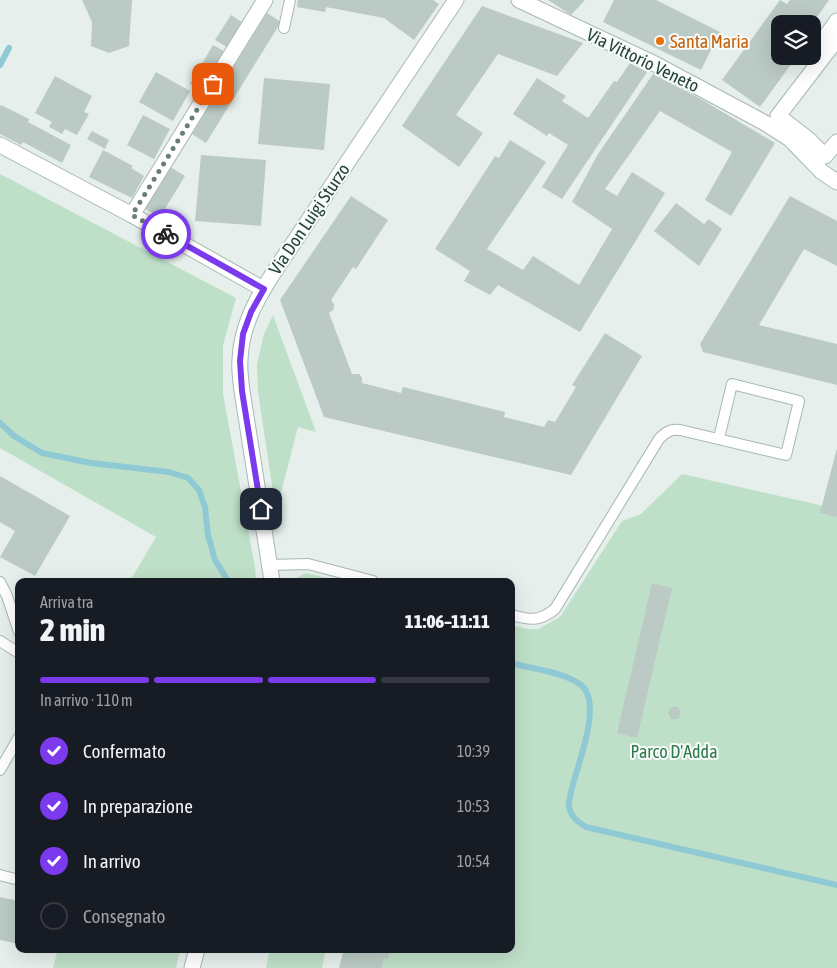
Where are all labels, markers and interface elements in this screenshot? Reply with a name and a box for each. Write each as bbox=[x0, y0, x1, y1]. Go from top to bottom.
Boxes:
map controls bbox=[771, 15, 821, 65]
button: layers bbox=[771, 15, 821, 65]
street label: Via Vittorio Veneto bbox=[583, 24, 703, 96]
place label: Santa Maria bbox=[670, 31, 749, 52]
marker: Santa Maria bbox=[654, 35, 666, 47]
pin bbox=[192, 63, 234, 105]
icon: bag bbox=[199, 70, 227, 98]
street label: Via Don Luigi Sturzo bbox=[264, 160, 354, 278]
courier bbox=[141, 209, 191, 259]
icon: bike bbox=[152, 220, 180, 248]
pin bbox=[240, 488, 282, 530]
icon: home bbox=[247, 495, 275, 523]
text: Arriva tra bbox=[40, 593, 93, 611]
text: 11:06–11:11 bbox=[405, 610, 490, 632]
text: 2 min bbox=[40, 611, 105, 648]
text: In arrivo · 110 m bbox=[40, 691, 133, 709]
icon: check bbox=[40, 737, 68, 765]
text: Confermato bbox=[83, 740, 166, 762]
park label: Parco D'Adda bbox=[630, 741, 718, 762]
text: 10:39 bbox=[457, 742, 490, 760]
icon: check bbox=[40, 792, 68, 820]
text: In preparazione bbox=[83, 795, 193, 817]
text: 10:53 bbox=[457, 797, 490, 815]
icon: check bbox=[40, 847, 68, 875]
text: In arrivo bbox=[83, 850, 141, 872]
text: 10:54 bbox=[457, 852, 490, 870]
text: Consegnato bbox=[83, 905, 165, 927]

